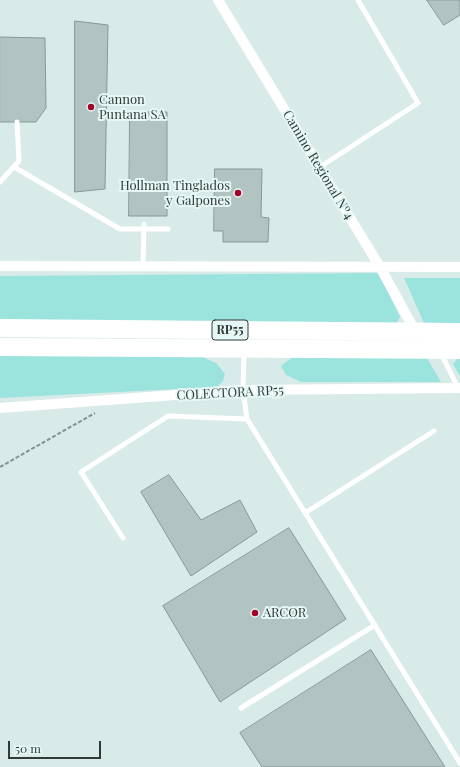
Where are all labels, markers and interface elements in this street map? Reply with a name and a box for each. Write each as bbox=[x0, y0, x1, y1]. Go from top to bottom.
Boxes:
place label: Cannon Puntana SA bbox=[99, 92, 166, 123]
marker: Cannon Puntana SA bbox=[86, 102, 96, 112]
street label: Camino Regional Nº4 bbox=[279, 108, 357, 222]
place label: Hollman Tinglados y Galpones bbox=[120, 178, 230, 209]
marker: Hollman Tinglados y Galpones bbox=[233, 188, 243, 198]
road number: RP55 bbox=[212, 320, 248, 340]
street label: COLECTORA RP55 bbox=[176, 382, 284, 404]
place label: ARCOR bbox=[263, 605, 306, 621]
marker: ARCOR bbox=[250, 608, 260, 618]
scale bar bbox=[10, 733, 103, 759]
text: 50 m bbox=[15, 740, 41, 756]

